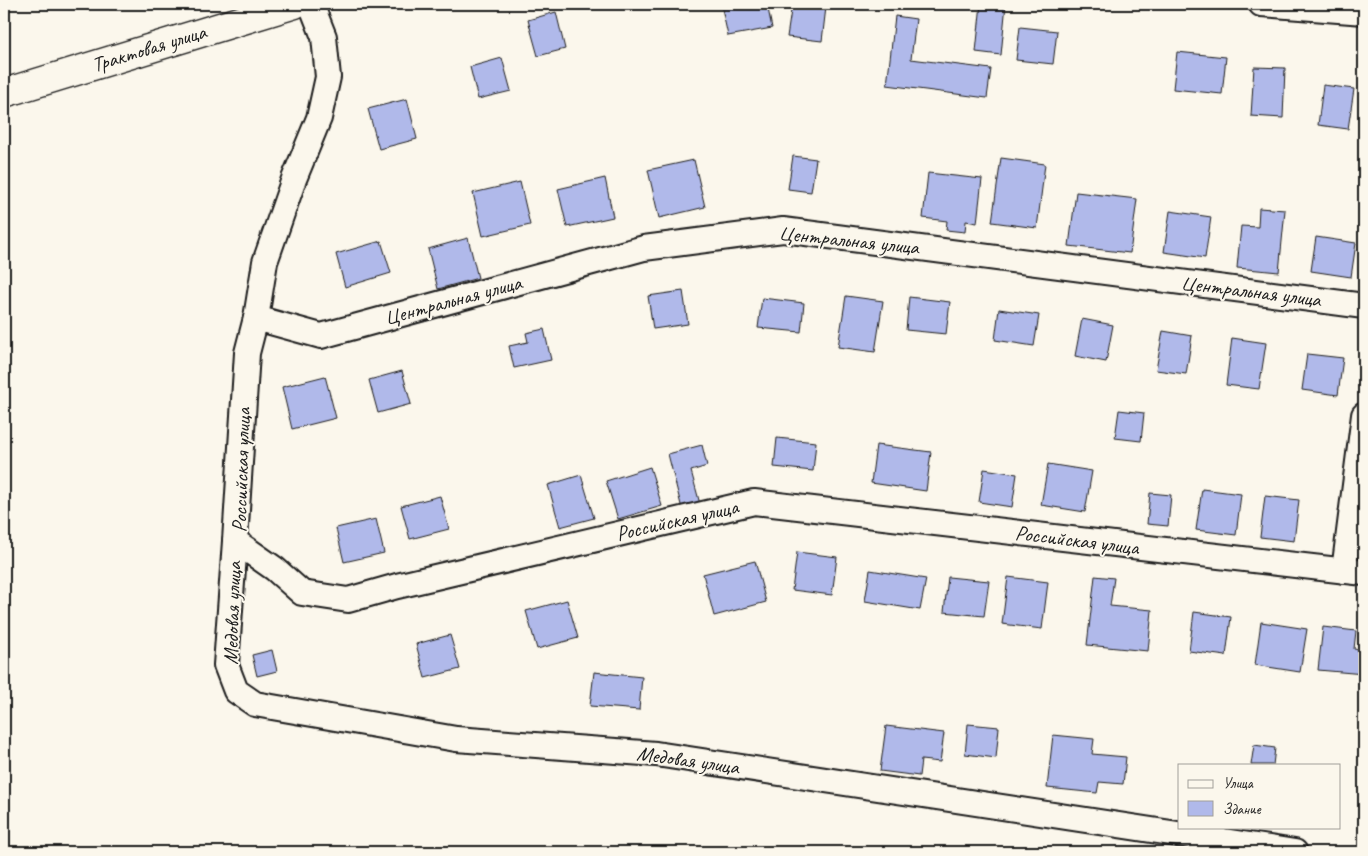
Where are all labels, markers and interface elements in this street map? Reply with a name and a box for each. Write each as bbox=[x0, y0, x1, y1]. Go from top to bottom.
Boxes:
street label: Трактовая улица bbox=[89, 18, 211, 78]
street label: Центральная улица bbox=[778, 220, 922, 260]
street label: Центральная улица bbox=[382, 269, 526, 331]
street label: Центральная улица bbox=[1180, 270, 1324, 313]
street label: Российская улица bbox=[226, 406, 256, 533]
street label: Российская улица bbox=[613, 493, 742, 547]
street label: Российская улица bbox=[1014, 520, 1142, 561]
street label: Медовая улица bbox=[217, 559, 247, 665]
street label: Медовая улица bbox=[635, 740, 743, 780]
legend bbox=[1178, 764, 1340, 828]
text: Улица bbox=[1223, 774, 1254, 793]
text: Здание bbox=[1223, 800, 1262, 819]

